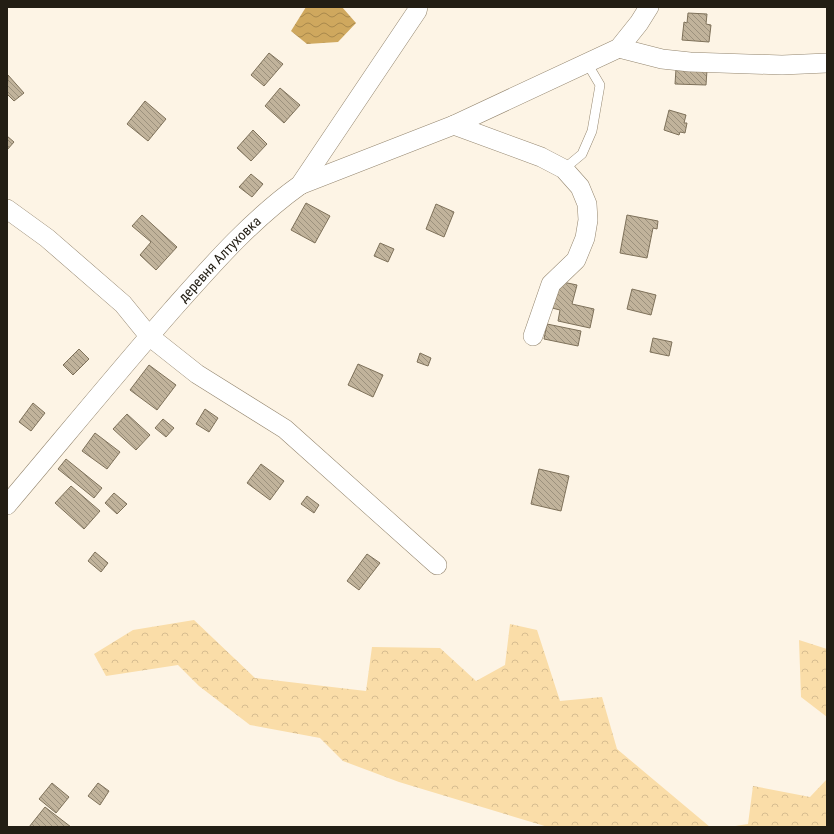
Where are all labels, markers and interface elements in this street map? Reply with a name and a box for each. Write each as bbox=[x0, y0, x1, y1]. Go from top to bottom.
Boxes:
street label: деревня Алтуховка bbox=[175, 213, 264, 305]

